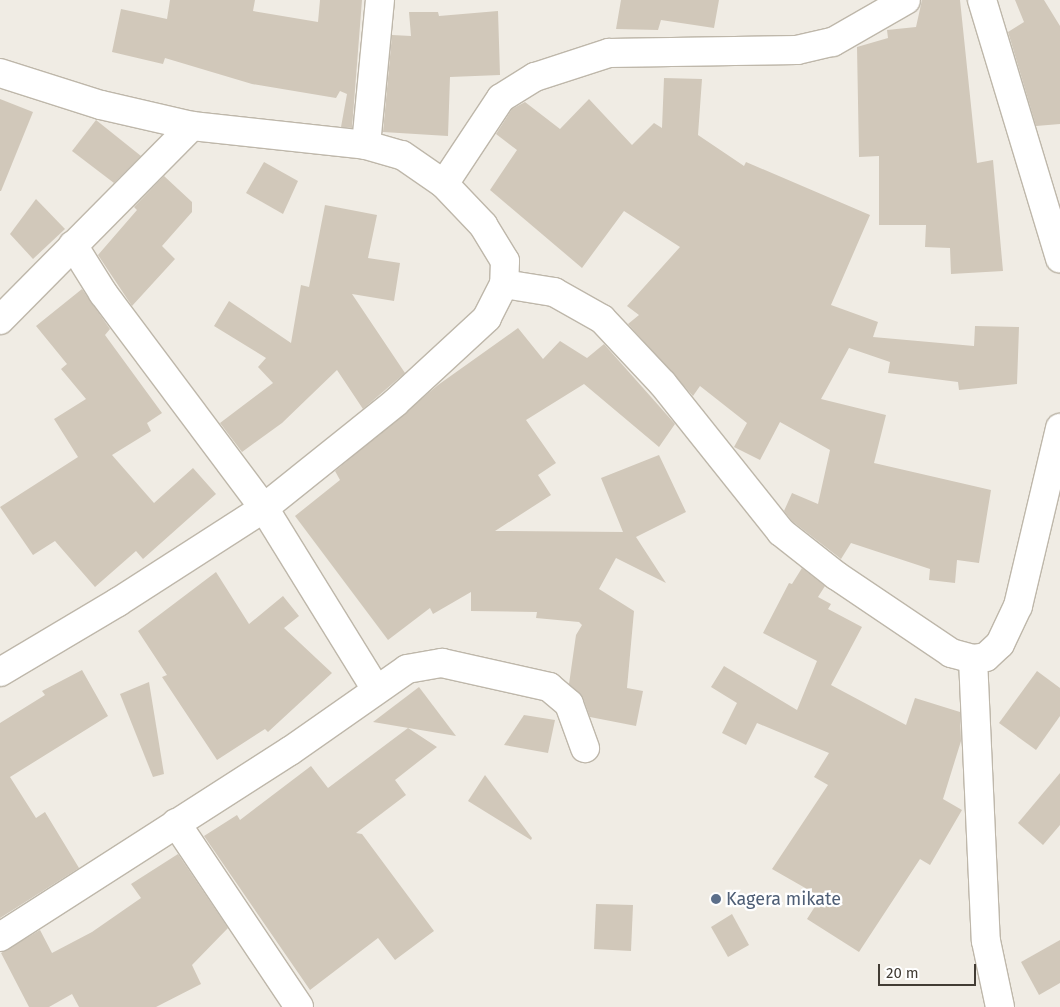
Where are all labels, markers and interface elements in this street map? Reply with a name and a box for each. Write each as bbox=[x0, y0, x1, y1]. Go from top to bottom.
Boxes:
place label: Kagera mikate bbox=[726, 888, 841, 910]
marker: Kagera mikate bbox=[710, 893, 722, 905]
scale bar bbox=[880, 954, 978, 986]
text: 20 m bbox=[886, 964, 919, 982]

